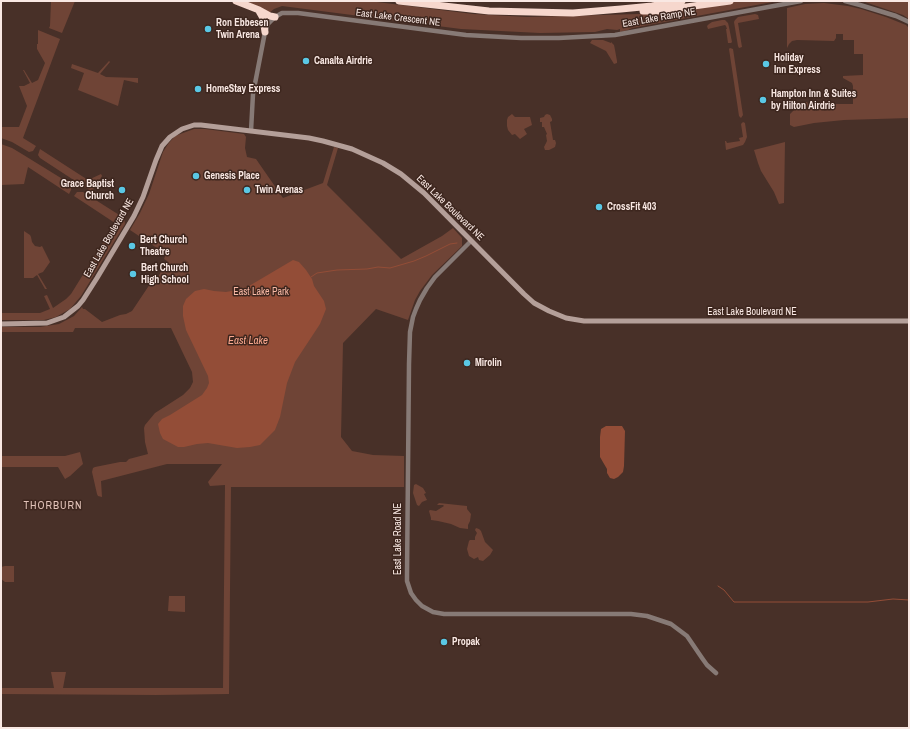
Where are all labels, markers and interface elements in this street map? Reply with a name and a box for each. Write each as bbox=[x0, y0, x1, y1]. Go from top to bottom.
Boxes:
street label: East Lake Ramp NE bbox=[621, 6, 697, 30]
street label: East Lake Crescent NE bbox=[355, 7, 441, 29]
place label: Ron Ebbesen Twin Arena bbox=[216, 17, 268, 40]
marker: Ron Ebbesen Twin Arena bbox=[203, 24, 213, 34]
place label: Holiday Inn Express bbox=[774, 52, 820, 76]
place label: Canalta Airdrie bbox=[314, 55, 372, 67]
marker: Canalta Airdrie bbox=[301, 56, 311, 66]
marker: Holiday Inn Express bbox=[761, 59, 771, 69]
place label: HomeStay Express bbox=[206, 83, 280, 95]
marker: HomeStay Express bbox=[193, 84, 203, 94]
place label: Hampton Inn & Suites by Hilton Airdrie bbox=[771, 88, 856, 112]
marker: Hampton Inn & Suites by Hilton Airdrie bbox=[758, 95, 768, 105]
place label: Genesis Place bbox=[204, 170, 260, 182]
marker: Genesis Place bbox=[191, 171, 201, 181]
street label: East Lake Boulevard NE bbox=[414, 173, 486, 243]
place label: Grace Baptist Church bbox=[61, 178, 114, 202]
place label: Twin Arenas bbox=[255, 184, 303, 196]
marker: Grace Baptist Church bbox=[117, 185, 127, 195]
marker: Twin Arenas bbox=[242, 185, 252, 195]
street label: East Lake Boulevard NE bbox=[81, 196, 137, 280]
place label: CrossFit 403 bbox=[607, 201, 656, 213]
marker: CrossFit 403 bbox=[594, 202, 604, 212]
place label: Bert Church Theatre bbox=[140, 234, 187, 258]
marker: Bert Church Theatre bbox=[127, 241, 137, 251]
place label: Bert Church High School bbox=[141, 262, 189, 286]
marker: Bert Church High School bbox=[128, 269, 138, 279]
park label: East Lake Park bbox=[233, 286, 289, 298]
street label: East Lake Boulevard NE bbox=[707, 306, 797, 318]
water label: East Lake bbox=[228, 334, 268, 348]
place label: Mirolin bbox=[475, 357, 502, 369]
marker: Mirolin bbox=[462, 358, 472, 368]
district label: THORBURN bbox=[23, 499, 83, 513]
street label: East Lake Road NE bbox=[392, 503, 404, 575]
place label: Propak bbox=[452, 636, 480, 648]
marker: Propak bbox=[439, 637, 449, 647]

